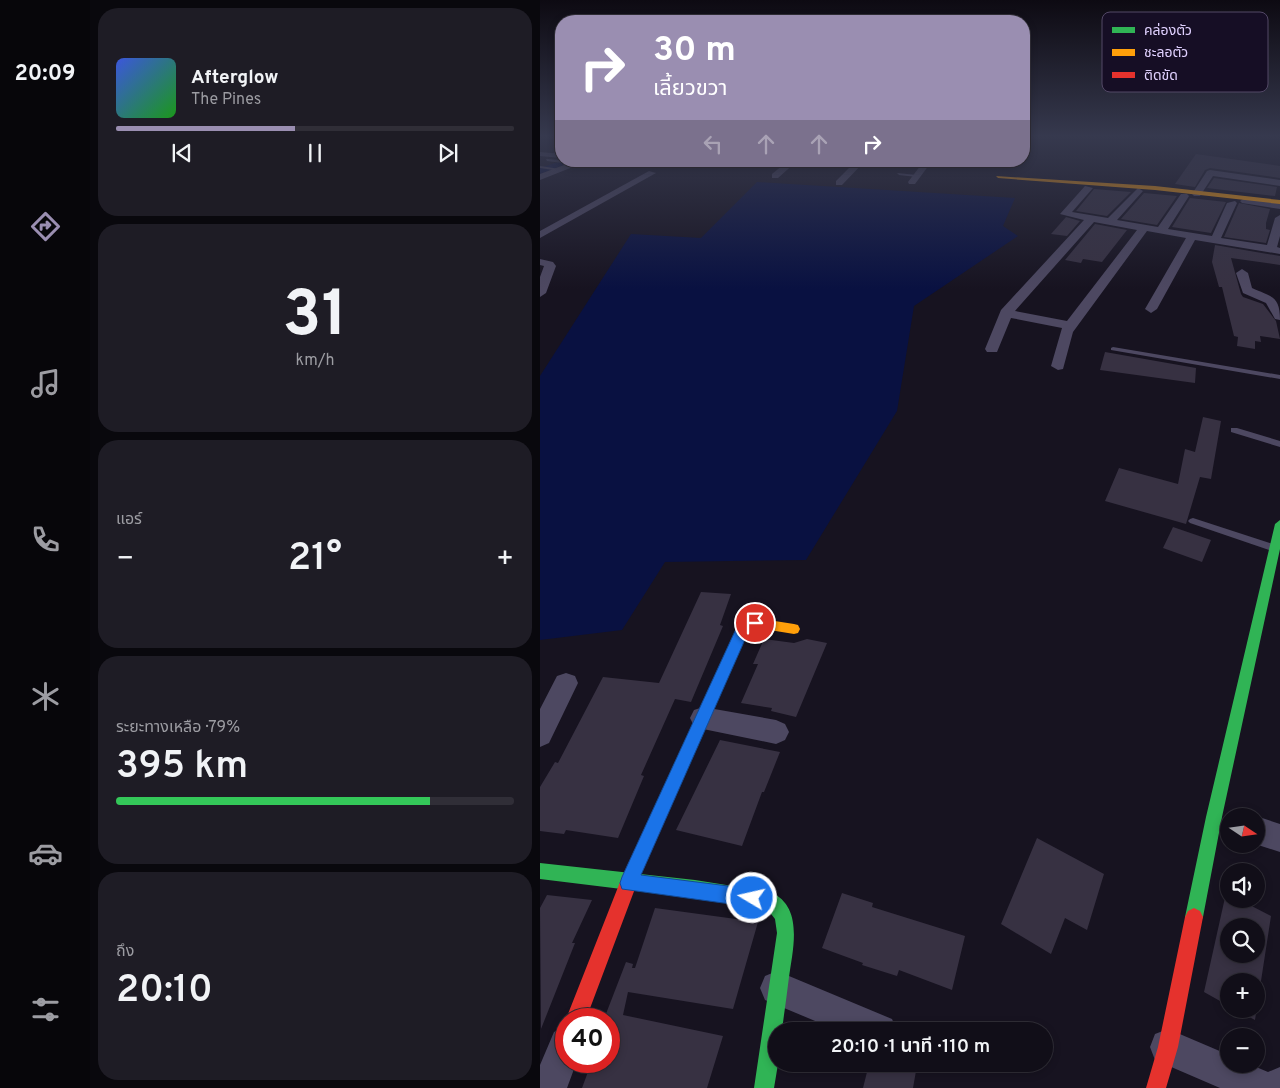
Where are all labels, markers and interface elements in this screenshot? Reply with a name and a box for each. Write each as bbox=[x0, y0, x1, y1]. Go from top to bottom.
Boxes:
legend bbox=[1102, 12, 1268, 92]
text: คล่องตัว bbox=[1144, 22, 1192, 40]
text: 30 m bbox=[653, 29, 736, 73]
icon: right bbox=[570, 35, 635, 100]
text: ชะลอตัว bbox=[1144, 45, 1188, 62]
text: 20:09 bbox=[14, 61, 76, 88]
text: Afterglow bbox=[191, 66, 279, 90]
text: ติดขัด bbox=[1144, 68, 1178, 85]
text: เลี้ยวขวา bbox=[653, 76, 728, 103]
text: The Pines bbox=[191, 90, 261, 110]
icon: left bbox=[699, 130, 727, 158]
icon: ahead bbox=[752, 130, 780, 158]
icon: ahead bbox=[805, 130, 833, 158]
icon: right bbox=[858, 130, 886, 158]
icon: previous bbox=[168, 139, 196, 167]
icon: pause bbox=[301, 139, 329, 167]
icon: next bbox=[434, 139, 462, 167]
icon: directions bbox=[28, 209, 63, 244]
text: 31 bbox=[283, 277, 347, 359]
text: km/h bbox=[296, 351, 334, 371]
icon: music bbox=[28, 366, 63, 401]
text: แอร์ bbox=[116, 510, 142, 530]
icon: phone bbox=[28, 522, 63, 557]
text: 21° bbox=[288, 535, 342, 584]
text: − bbox=[116, 542, 134, 578]
text: + bbox=[496, 542, 514, 578]
pin bbox=[734, 602, 776, 644]
icon: arrive bbox=[741, 609, 769, 637]
icon: climate bbox=[28, 679, 63, 714]
text: ระยะทางเหลือ · 79% bbox=[116, 718, 240, 738]
text: 395 km bbox=[116, 743, 248, 792]
north arrow bbox=[1220, 808, 1265, 852]
map controls bbox=[1220, 808, 1265, 1073]
icon: car bbox=[28, 836, 63, 871]
button: sound bbox=[1220, 863, 1265, 908]
position arrow bbox=[725, 871, 777, 923]
button: search bbox=[1220, 918, 1265, 963]
text: ถึง bbox=[116, 942, 134, 962]
text: 20:10 bbox=[116, 967, 213, 1016]
button: + bbox=[1220, 973, 1265, 1018]
icon: filters bbox=[28, 992, 63, 1027]
speed limit sign: 40 bbox=[555, 1008, 620, 1073]
button: − bbox=[1220, 1028, 1265, 1073]
text: 20:10 · 1 นาที · 110 m bbox=[831, 1035, 990, 1059]

